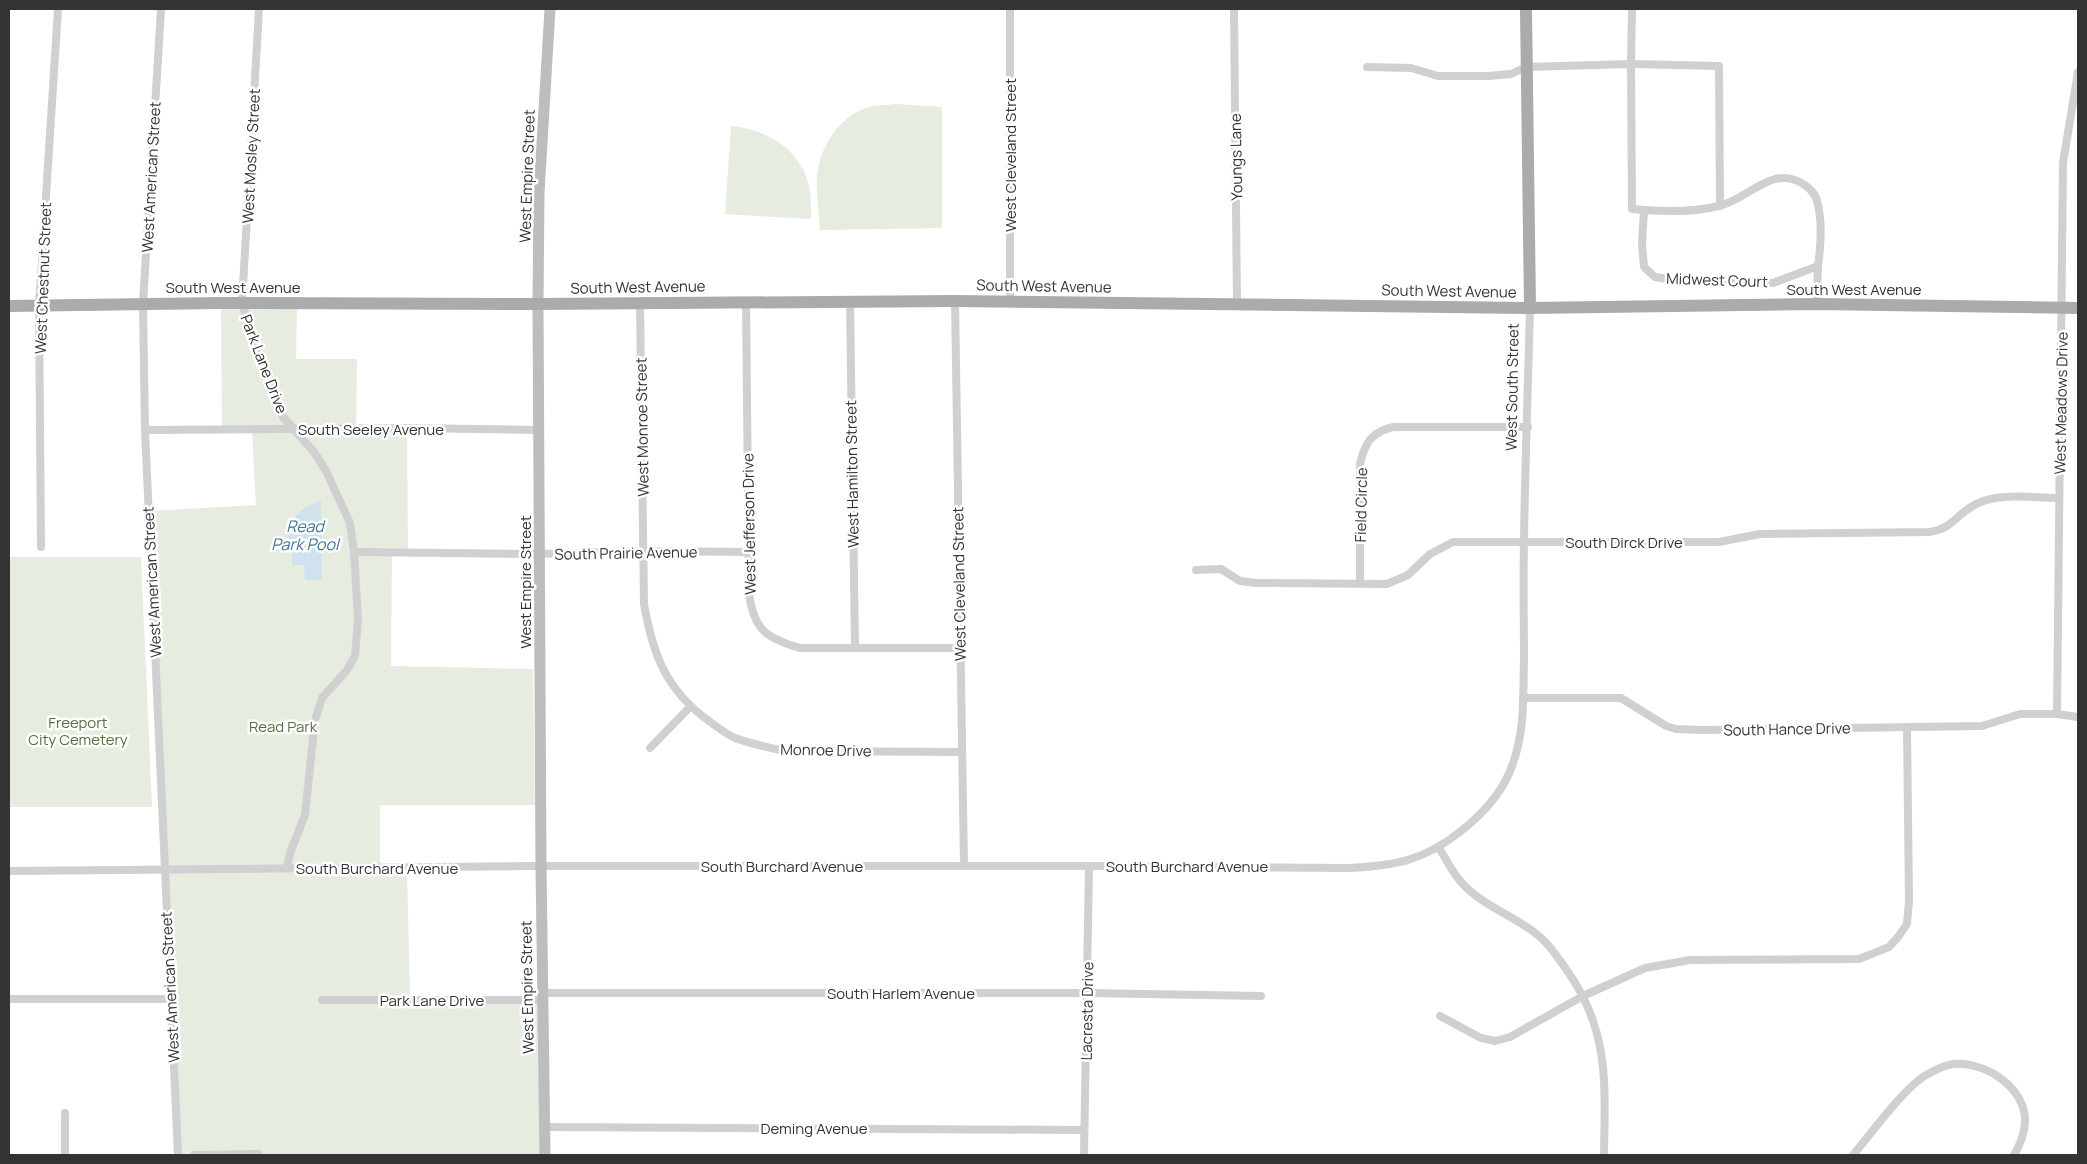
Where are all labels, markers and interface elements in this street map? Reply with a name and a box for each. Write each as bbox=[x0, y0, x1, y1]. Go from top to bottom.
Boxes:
street label: West Cleveland Street bbox=[1000, 78, 1021, 232]
street label: West Mosley Street bbox=[237, 88, 265, 224]
street label: West American Street bbox=[137, 101, 165, 253]
street label: West Empire Street bbox=[514, 109, 540, 243]
street label: Youngs Lane bbox=[1225, 113, 1247, 201]
street label: West Chestnut Street bbox=[30, 202, 56, 354]
street label: Midwest Court bbox=[1666, 268, 1768, 292]
street label: South West Avenue bbox=[976, 274, 1112, 298]
street label: South West Avenue bbox=[570, 275, 706, 299]
street label: South West Avenue bbox=[165, 277, 301, 298]
street label: South West Avenue bbox=[1381, 279, 1517, 303]
street label: South West Avenue bbox=[1786, 279, 1922, 300]
street label: Park Lane Drive bbox=[235, 311, 293, 417]
street label: West South Street bbox=[1500, 323, 1524, 451]
street label: West Meadows Drive bbox=[2049, 331, 2073, 475]
street label: West Monroe Street bbox=[630, 357, 654, 497]
street label: West Hamilton Street bbox=[840, 400, 864, 548]
street label: South Seeley Avenue bbox=[298, 419, 444, 440]
street label: West Jefferson Drive bbox=[737, 453, 761, 595]
street label: Field Circle bbox=[1350, 467, 1372, 543]
street label: West American Street bbox=[138, 506, 166, 658]
street label: West Cleveland Street bbox=[947, 507, 971, 661]
water label: Read Park Pool bbox=[271, 515, 341, 555]
street label: West Empire Street bbox=[515, 515, 536, 649]
street label: South Dirck Drive bbox=[1565, 532, 1683, 553]
street label: South Prairie Avenue bbox=[554, 541, 698, 565]
park label: Freeport City Cemetery bbox=[28, 712, 128, 750]
park label: Read Park bbox=[249, 716, 318, 737]
street label: South Hance Drive bbox=[1723, 717, 1851, 741]
street label: Monroe Drive bbox=[780, 739, 872, 761]
street label: South Burchard Avenue bbox=[701, 856, 863, 877]
street label: South Burchard Avenue bbox=[1106, 856, 1268, 877]
street label: South Burchard Avenue bbox=[296, 858, 458, 879]
street label: West American Street bbox=[156, 911, 184, 1063]
street label: West Empire Street bbox=[515, 920, 539, 1054]
street label: Lacresta Drive bbox=[1076, 961, 1098, 1060]
street label: South Harlem Avenue bbox=[827, 983, 975, 1004]
street label: Park Lane Drive bbox=[380, 990, 485, 1011]
street label: Deming Avenue bbox=[761, 1118, 868, 1139]

